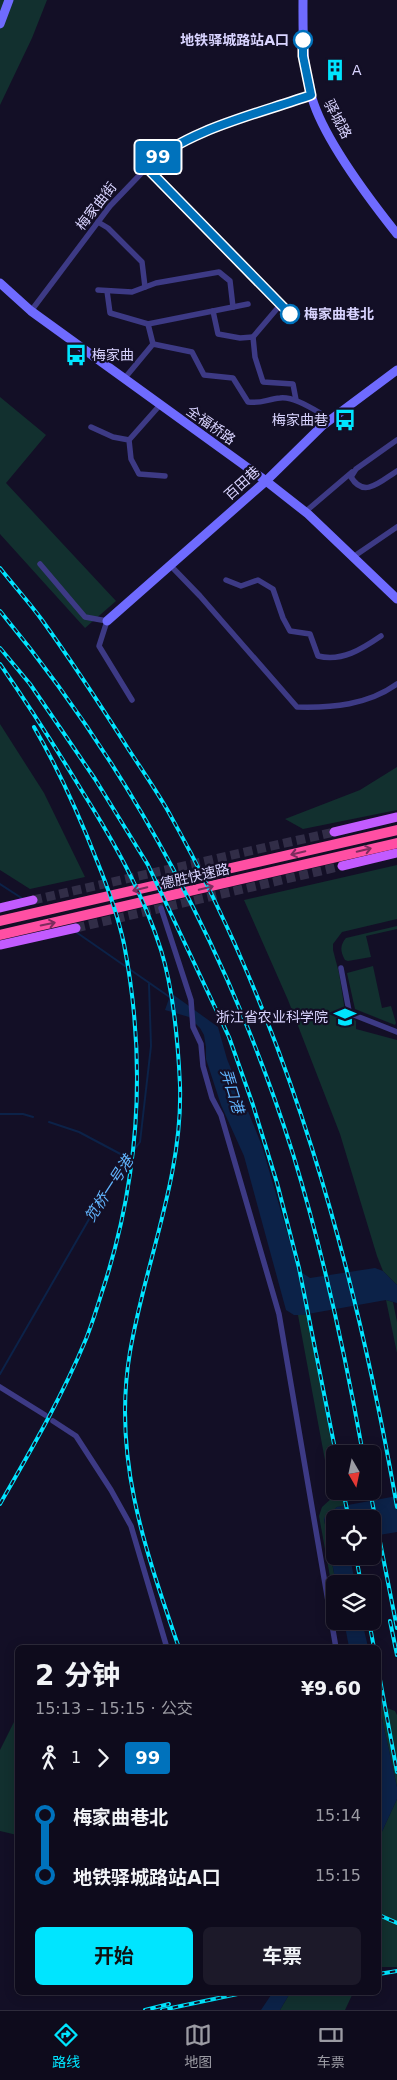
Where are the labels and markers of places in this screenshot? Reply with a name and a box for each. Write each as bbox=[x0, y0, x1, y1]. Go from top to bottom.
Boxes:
marker: 地铁驿城路站A口 bbox=[293, 30, 313, 50]
place label: 地铁驿城路站A口 bbox=[180, 32, 289, 48]
building icon: A bbox=[322, 57, 348, 83]
place label: A bbox=[352, 62, 362, 78]
marker: 梅家曲巷北 bbox=[280, 304, 300, 324]
place label: 梅家曲巷北 bbox=[304, 306, 374, 322]
bus stop icon: 梅家曲 bbox=[63, 342, 89, 368]
place label: 梅家曲 bbox=[92, 347, 134, 363]
bus stop icon: 梅家曲巷 bbox=[332, 407, 358, 433]
place label: 梅家曲巷 bbox=[272, 412, 328, 428]
school or university icon: 浙江省农业科学院 bbox=[332, 1004, 358, 1030]
place label: 浙江省农业科学院 bbox=[216, 1009, 328, 1025]

